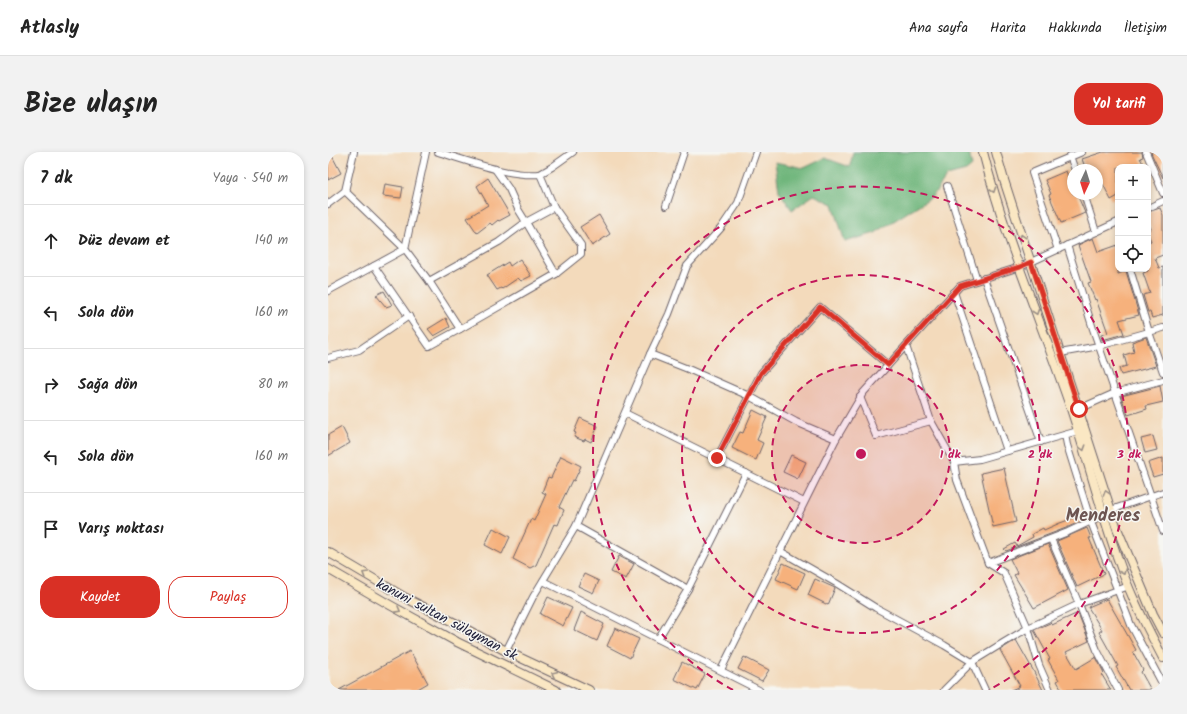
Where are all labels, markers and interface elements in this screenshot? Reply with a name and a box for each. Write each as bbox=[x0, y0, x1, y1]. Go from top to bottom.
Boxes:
text: Atlasly bbox=[20, 13, 79, 43]
text: Ana sayfa bbox=[909, 17, 968, 39]
text: Harita bbox=[990, 17, 1026, 39]
text: Hakkında bbox=[1048, 17, 1102, 39]
text: İletişim bbox=[1124, 17, 1167, 39]
text: Bize ulaşın bbox=[24, 82, 158, 127]
button: Yol tarifi bbox=[1074, 83, 1163, 125]
north arrow bbox=[1067, 164, 1103, 200]
map controls bbox=[1115, 164, 1151, 272]
button: + bbox=[1115, 164, 1151, 200]
text: 7 dk bbox=[40, 165, 72, 192]
text: Yaya · 540 m bbox=[213, 168, 288, 189]
one-way arrow bbox=[989, 186, 997, 193]
button: − bbox=[1115, 200, 1151, 236]
text: Düz devam et bbox=[78, 229, 170, 253]
icon: ahead bbox=[40, 230, 62, 252]
text: 140 m bbox=[255, 230, 288, 251]
one-way arrow bbox=[1019, 233, 1027, 240]
button: locate bbox=[1115, 236, 1151, 272]
text: Sola dön bbox=[78, 301, 134, 325]
icon: left bbox=[40, 302, 62, 324]
text: 160 m bbox=[255, 302, 288, 323]
one-way arrow bbox=[1032, 309, 1040, 316]
text: Sağa dön bbox=[78, 373, 138, 397]
icon: right bbox=[40, 374, 62, 396]
text: 80 m bbox=[258, 374, 288, 395]
route start bbox=[1070, 400, 1088, 418]
text: Sola dön bbox=[78, 445, 134, 469]
text: 1 dk bbox=[940, 445, 961, 464]
text: 2 dk bbox=[1028, 445, 1053, 464]
one-way arrow bbox=[1078, 445, 1087, 452]
text: 3 dk bbox=[1116, 445, 1142, 464]
icon: left bbox=[40, 446, 62, 468]
text: 160 m bbox=[255, 446, 288, 467]
centre of rings bbox=[854, 447, 868, 461]
route end bbox=[708, 449, 726, 467]
one-way arrow bbox=[1102, 490, 1111, 497]
district label: Menderes bbox=[1066, 502, 1141, 531]
text: Varış noktası bbox=[78, 517, 164, 541]
icon: arrive bbox=[40, 518, 62, 540]
one-way arrow bbox=[1118, 568, 1126, 576]
one-way arrow bbox=[362, 571, 369, 578]
street label: kanuni sultan sülayman sk bbox=[372, 573, 522, 667]
button: Kaydet bbox=[40, 576, 160, 618]
button: Paylaş bbox=[168, 576, 288, 618]
one-way arrow bbox=[394, 605, 401, 612]
one-way arrow bbox=[551, 670, 558, 678]

